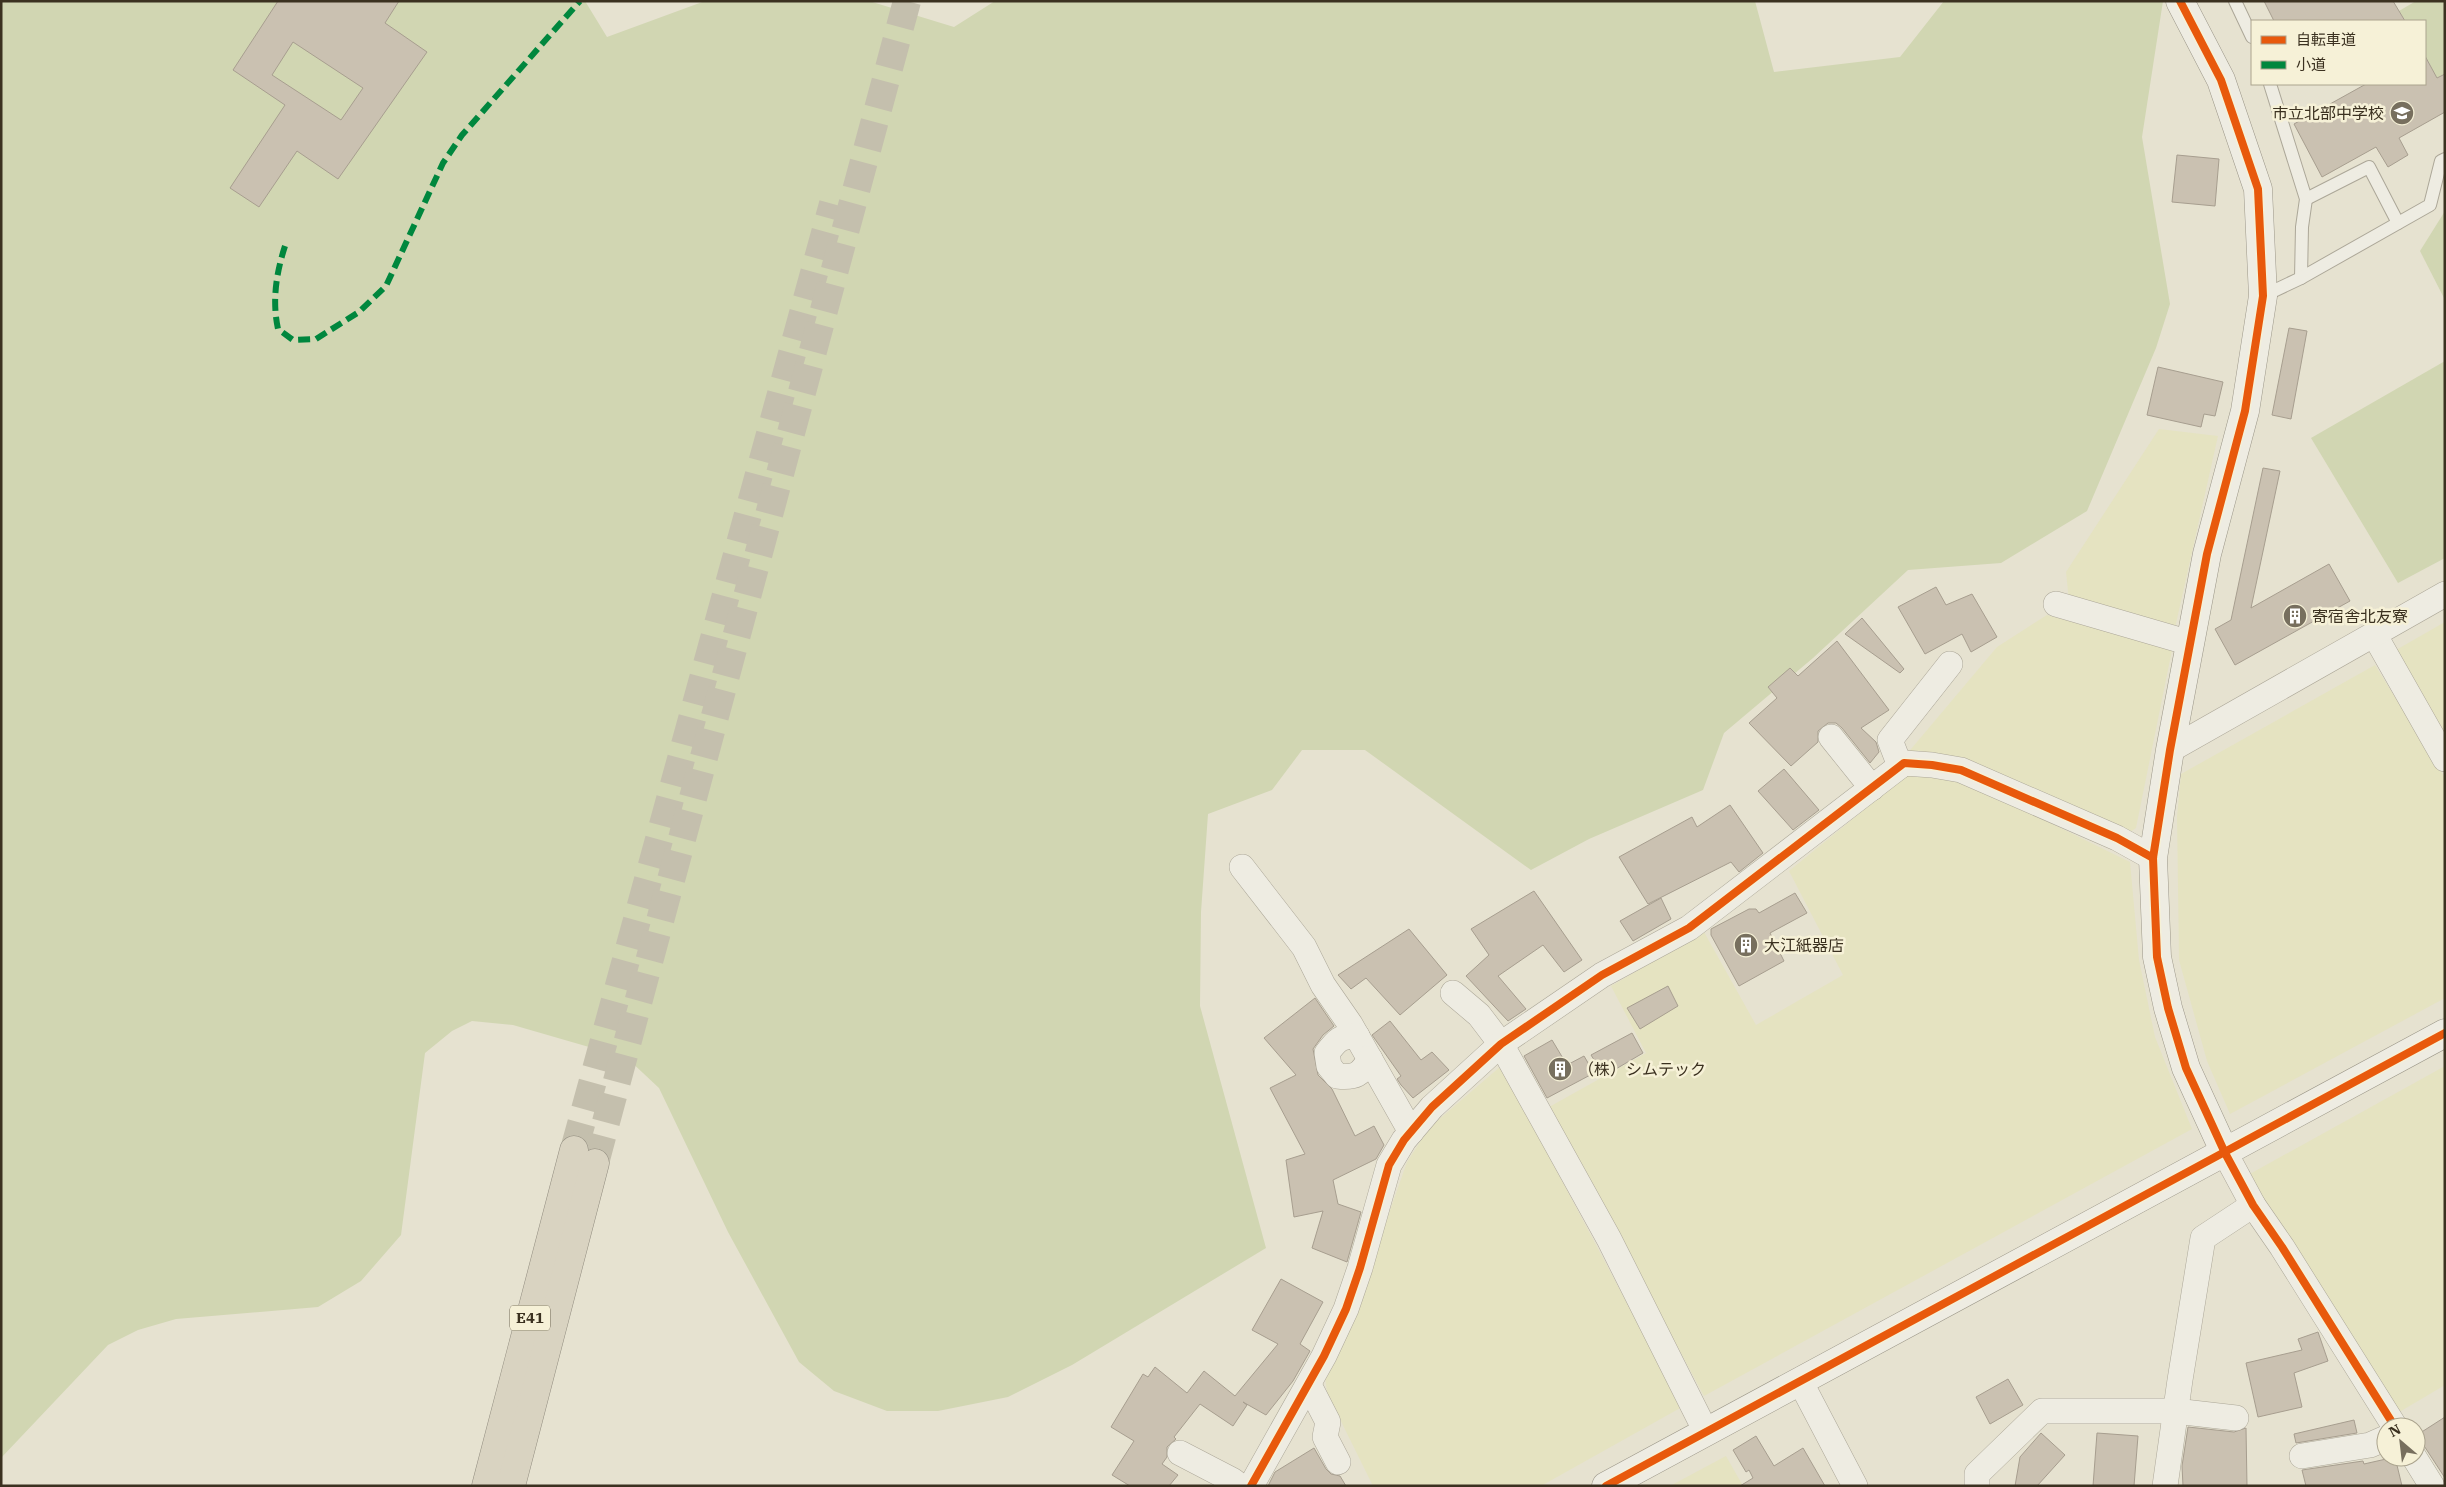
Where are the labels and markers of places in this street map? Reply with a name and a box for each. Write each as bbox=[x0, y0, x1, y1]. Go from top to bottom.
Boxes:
school or university icon: 市立北部中学校 bbox=[2389, 100, 2415, 126]
place label: 市立北部中学校 bbox=[2272, 103, 2384, 123]
building icon: 寄宿舎北友寮 bbox=[2282, 603, 2308, 629]
place label: 寄宿舎北友寮 bbox=[2312, 606, 2408, 626]
building icon: 大江紙器店 bbox=[1733, 932, 1759, 958]
place label: 大江紙器店 bbox=[1764, 935, 1844, 955]
building icon: （株）シムテック bbox=[1547, 1056, 1573, 1082]
place label: （株）シムテック bbox=[1578, 1059, 1706, 1079]

